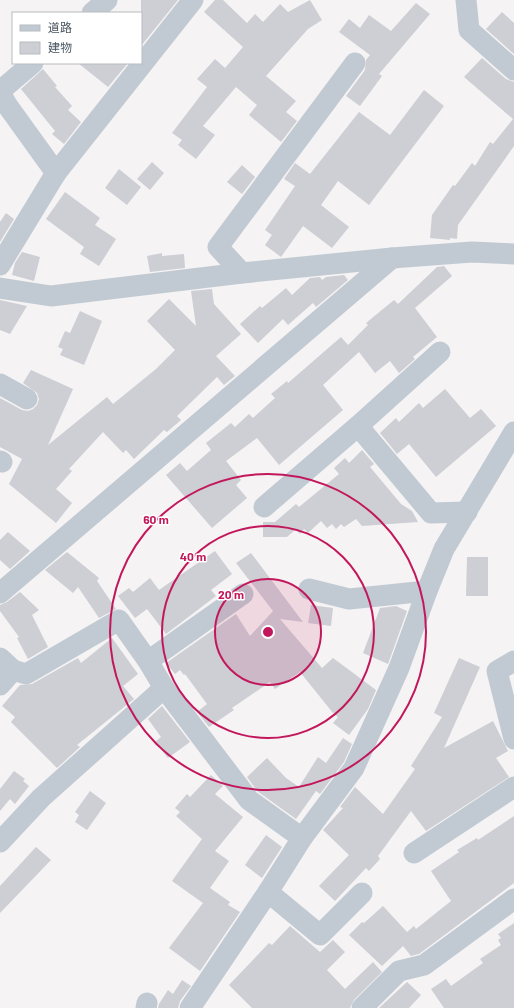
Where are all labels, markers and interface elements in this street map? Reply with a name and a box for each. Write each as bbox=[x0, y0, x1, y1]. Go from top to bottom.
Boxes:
legend bbox=[12, 12, 142, 64]
text: 道路 bbox=[48, 20, 72, 34]
text: 建物 bbox=[48, 40, 72, 54]
text: 60 m bbox=[143, 512, 169, 526]
text: 40 m bbox=[180, 549, 206, 563]
text: 20 m bbox=[218, 587, 244, 601]
centre of rings bbox=[261, 625, 275, 639]

